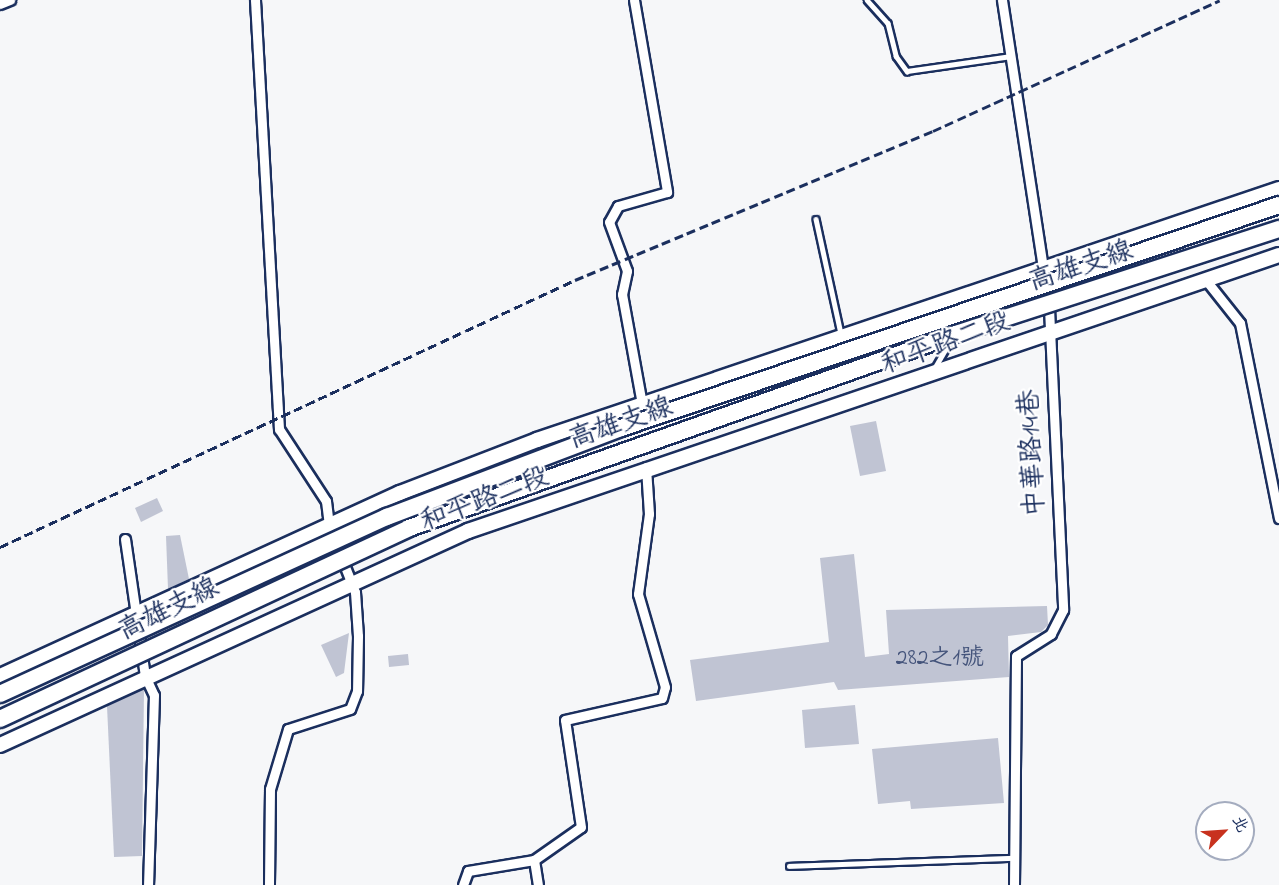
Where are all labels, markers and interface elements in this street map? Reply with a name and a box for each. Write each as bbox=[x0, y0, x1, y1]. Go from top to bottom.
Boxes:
street label: 高雄支線 bbox=[1025, 235, 1137, 299]
street label: 和平路二段 bbox=[877, 306, 1015, 382]
street label: 中華路14巷 bbox=[1013, 388, 1053, 518]
street label: 高雄支線 bbox=[565, 391, 677, 457]
street label: 和平路二段 bbox=[416, 461, 554, 539]
street label: 高雄支線 bbox=[113, 572, 225, 648]
house number: 282之1號 bbox=[896, 645, 984, 673]
north arrow bbox=[1195, 801, 1255, 861]
text: 北 bbox=[1225, 812, 1254, 837]

